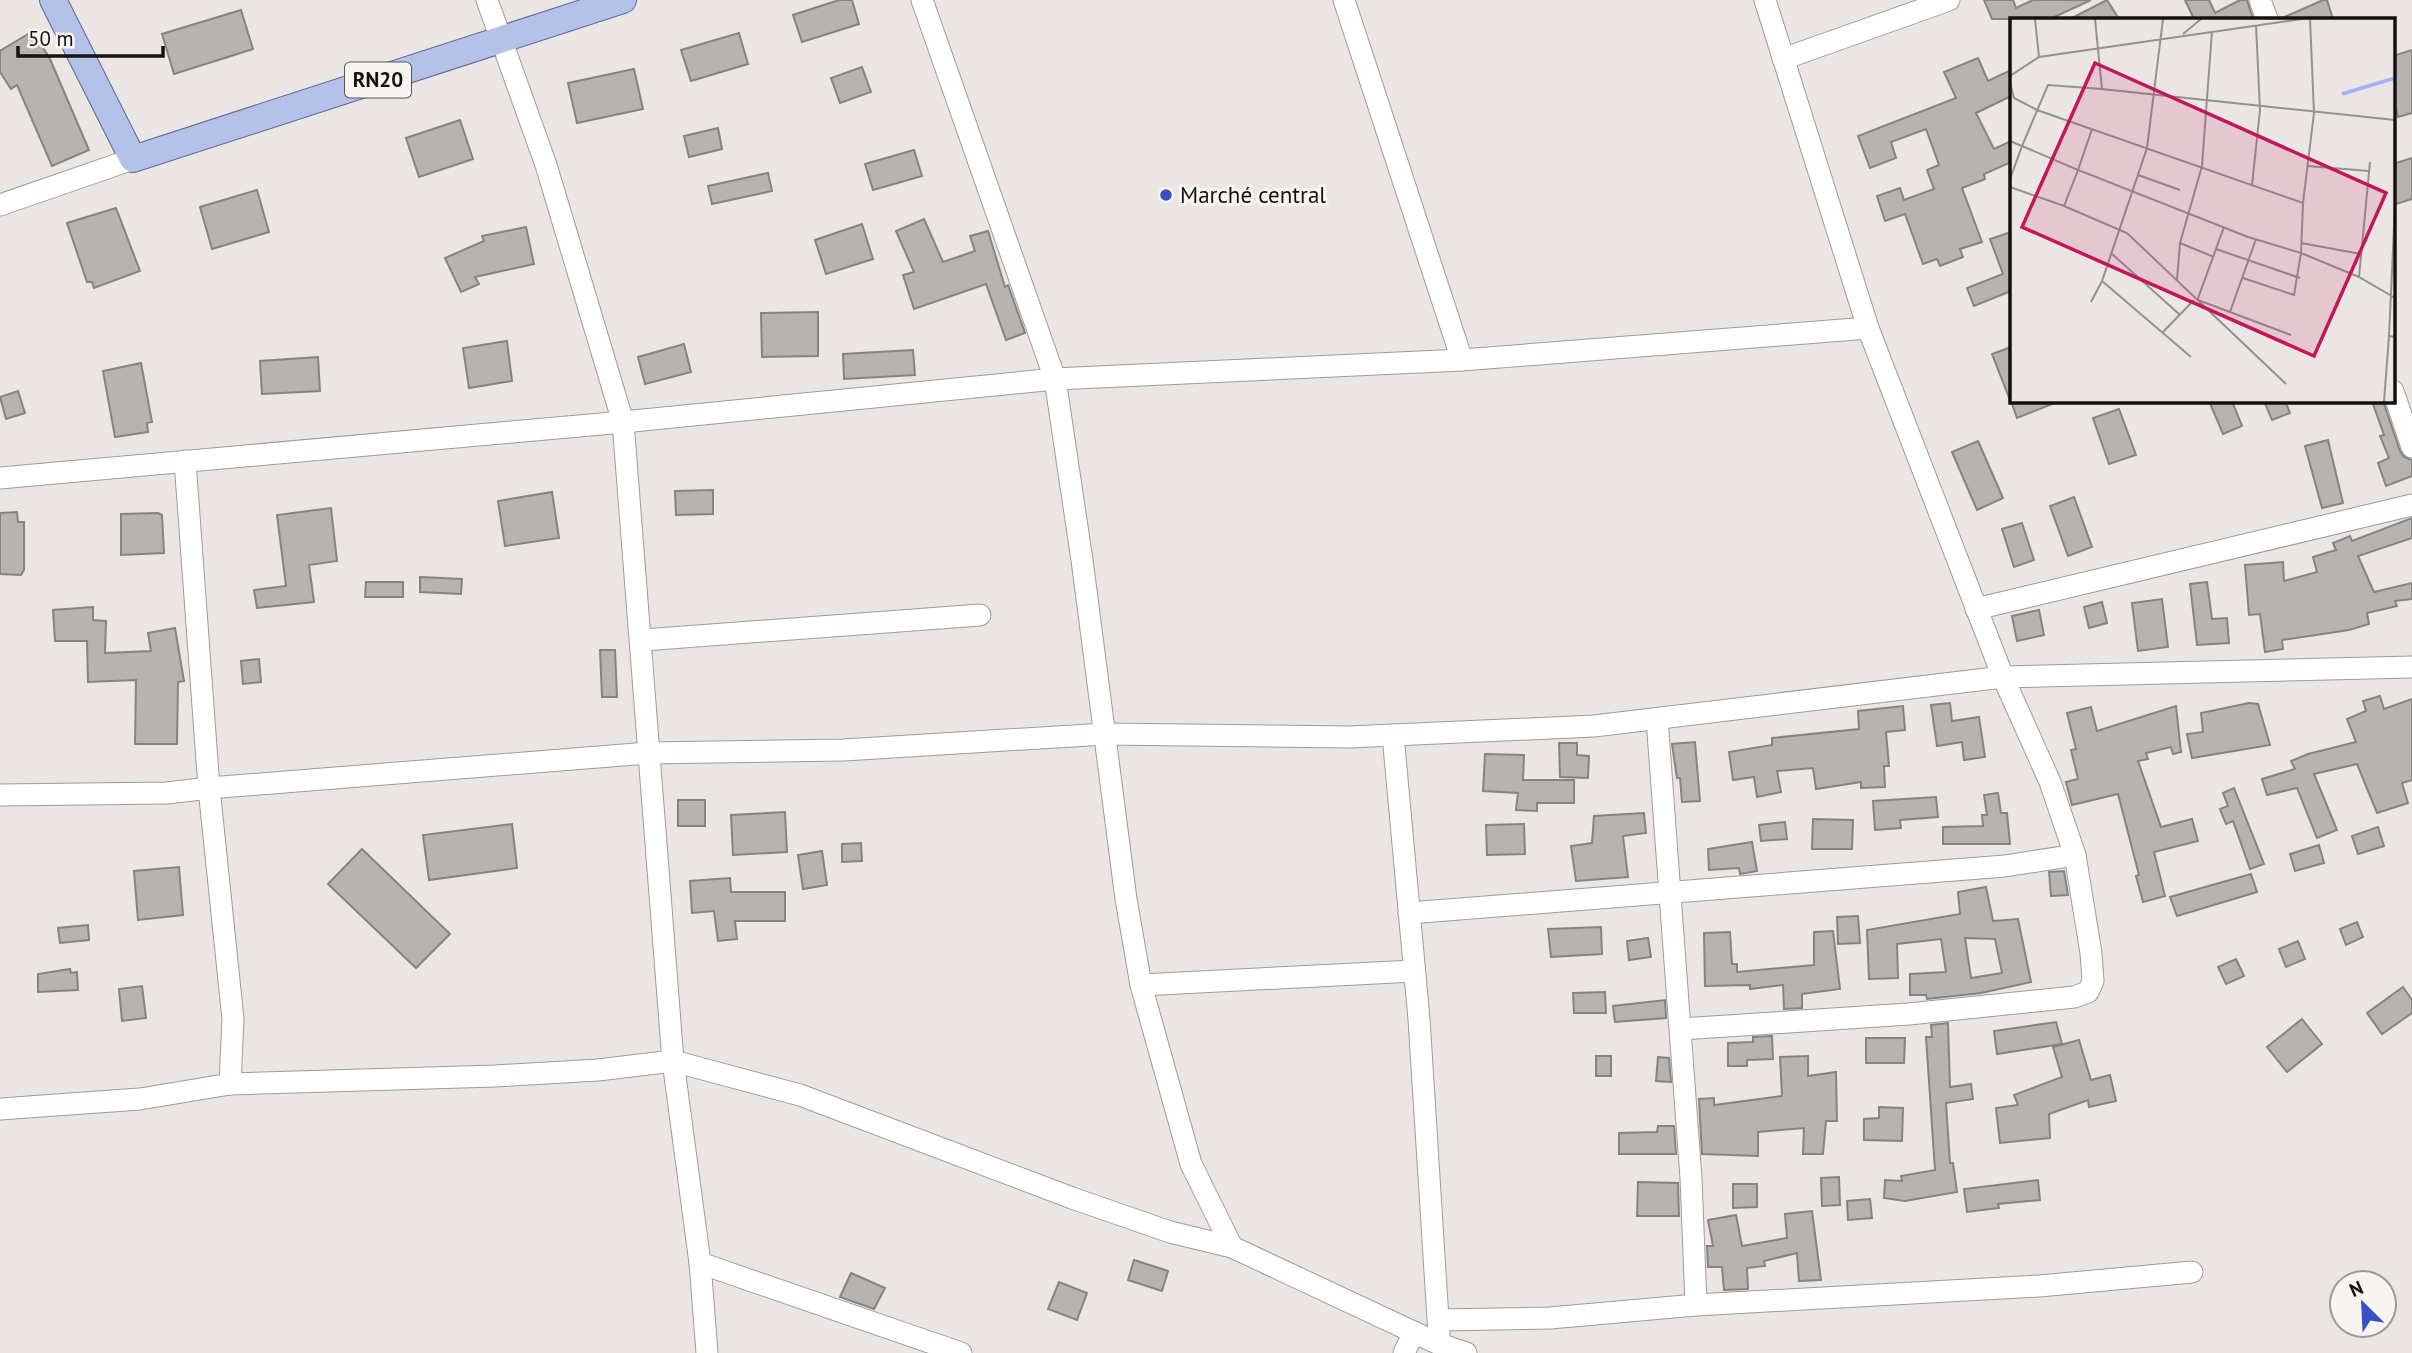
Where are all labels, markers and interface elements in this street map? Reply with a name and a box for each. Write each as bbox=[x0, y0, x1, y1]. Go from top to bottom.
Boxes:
scale bar bbox=[18, 14, 163, 58]
inset map bbox=[2010, 18, 2394, 402]
text: 50 m bbox=[28, 25, 74, 52]
road number: RN20 bbox=[345, 62, 411, 98]
place label: Marché central bbox=[1180, 180, 1326, 209]
marker: Marché central bbox=[1158, 187, 1174, 203]
north arrow bbox=[2328, 1269, 2398, 1339]
text: N bbox=[2346, 1275, 2367, 1302]

